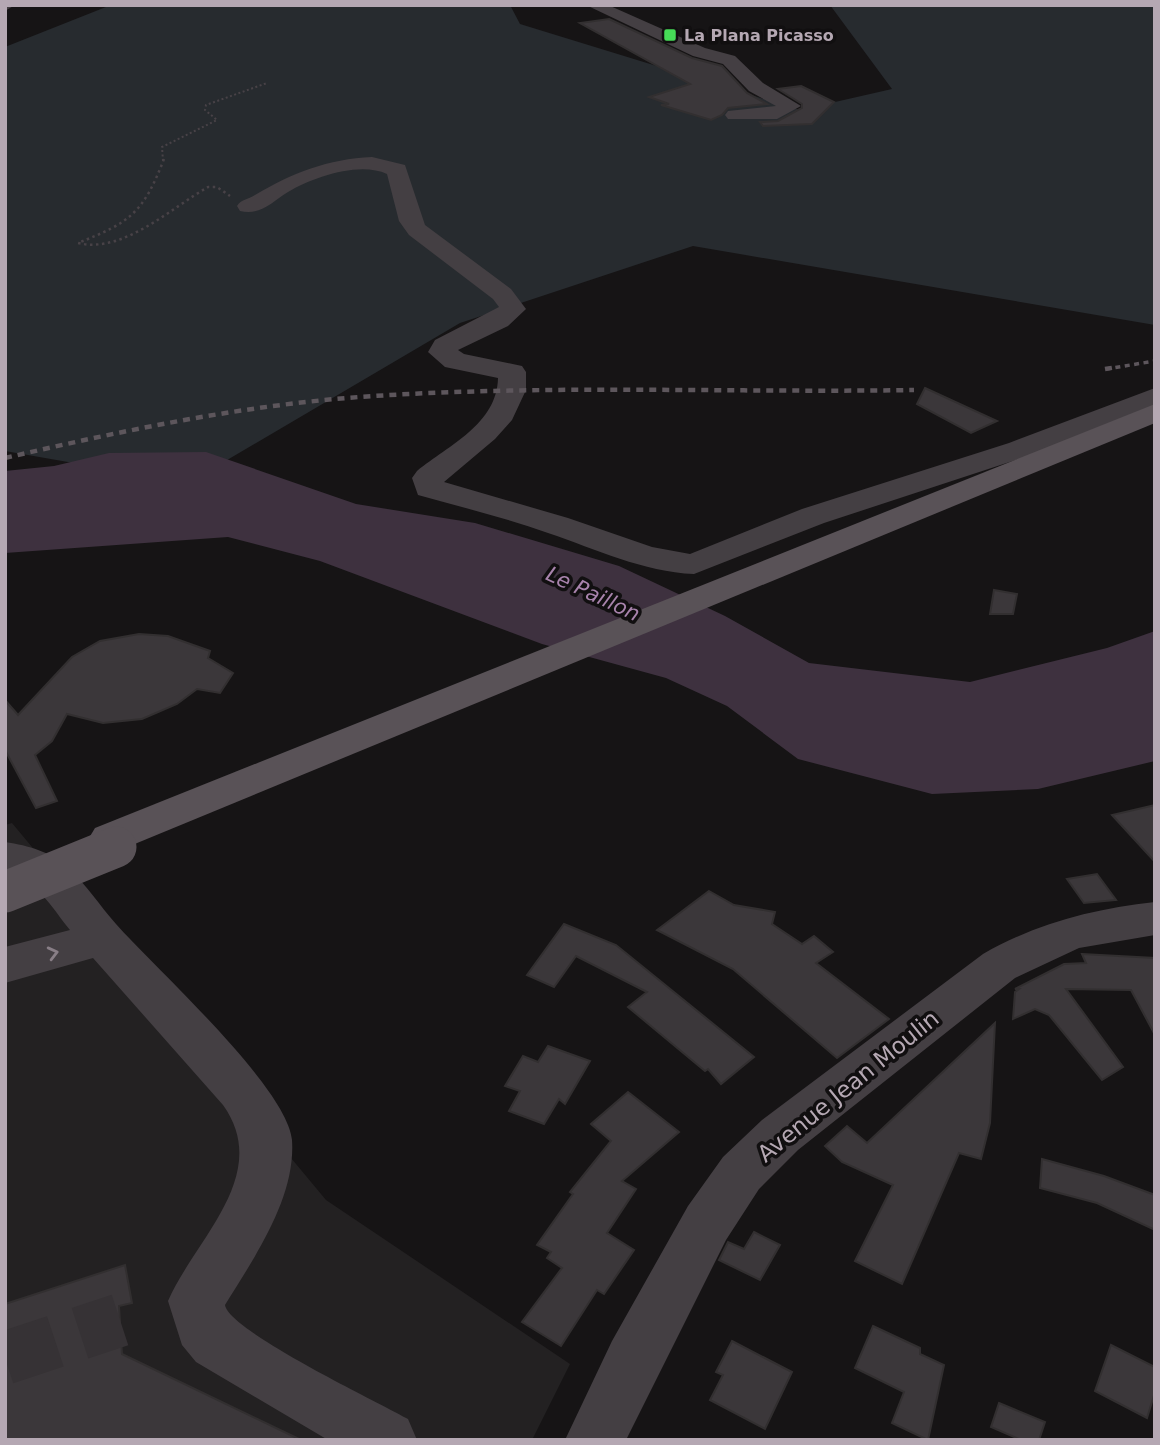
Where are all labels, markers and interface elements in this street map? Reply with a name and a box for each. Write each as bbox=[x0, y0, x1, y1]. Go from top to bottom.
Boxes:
place label: La Plana Picasso bbox=[684, 26, 834, 45]
marker: La Plana Picasso bbox=[662, 27, 678, 43]
water label: Le Paillon bbox=[542, 562, 644, 626]
one-way arrow bbox=[47, 947, 59, 961]
street label: Avenue Jean Moulin bbox=[752, 1005, 944, 1167]

